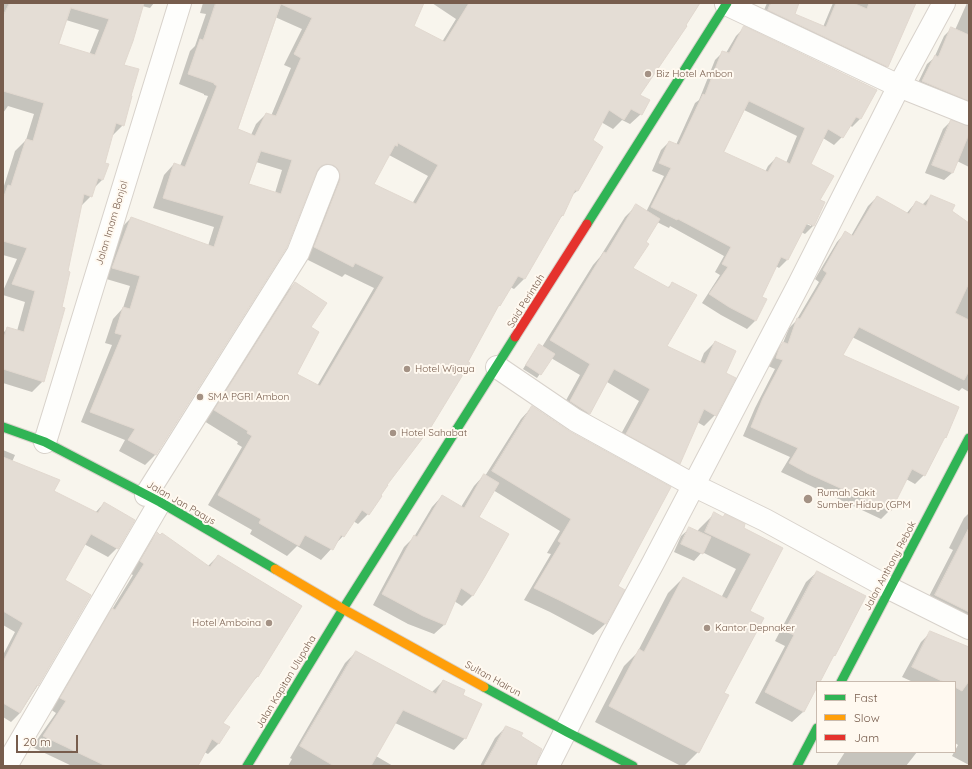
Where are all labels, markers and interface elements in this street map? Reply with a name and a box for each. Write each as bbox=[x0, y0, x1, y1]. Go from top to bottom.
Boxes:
place label: Biz Hotel Ambon bbox=[656, 68, 733, 80]
marker: Biz Hotel Ambon bbox=[643, 69, 653, 79]
street label: Jalan Imam Bonjol bbox=[93, 179, 131, 267]
street label: Said Perintah bbox=[505, 272, 547, 330]
place label: Hotel Wijaya bbox=[415, 363, 475, 375]
marker: Hotel Wijaya bbox=[402, 364, 412, 374]
place label: SMA PGRI Ambon bbox=[208, 391, 289, 403]
marker: SMA PGRI Ambon bbox=[195, 392, 205, 402]
place label: Hotel Sahabat bbox=[401, 427, 467, 439]
marker: Hotel Sahabat bbox=[388, 428, 398, 438]
street label: Jalan Jan Paays bbox=[145, 478, 217, 528]
place label: Rumah Sakit Sumber Hidup (GPM bbox=[817, 487, 911, 510]
marker: Rumah Sakit Sumber Hidup (GPM bbox=[802, 493, 814, 505]
street label: Jalan Anthony Rebok bbox=[861, 519, 919, 613]
place label: Hotel Amboina bbox=[192, 617, 261, 629]
marker: Hotel Amboina bbox=[264, 618, 274, 628]
place label: Kantor Depnaker bbox=[715, 622, 795, 634]
marker: Kantor Depnaker bbox=[702, 623, 712, 633]
street label: Jalan Kapitan Ulupaha bbox=[253, 633, 319, 731]
street label: Sultan Hairun bbox=[463, 659, 523, 699]
legend bbox=[816, 681, 956, 753]
text: Fast bbox=[854, 690, 878, 705]
text: Slow bbox=[854, 710, 880, 725]
scale bar bbox=[18, 727, 80, 753]
text: Jam bbox=[854, 730, 879, 745]
text: 20 m bbox=[23, 734, 51, 749]

